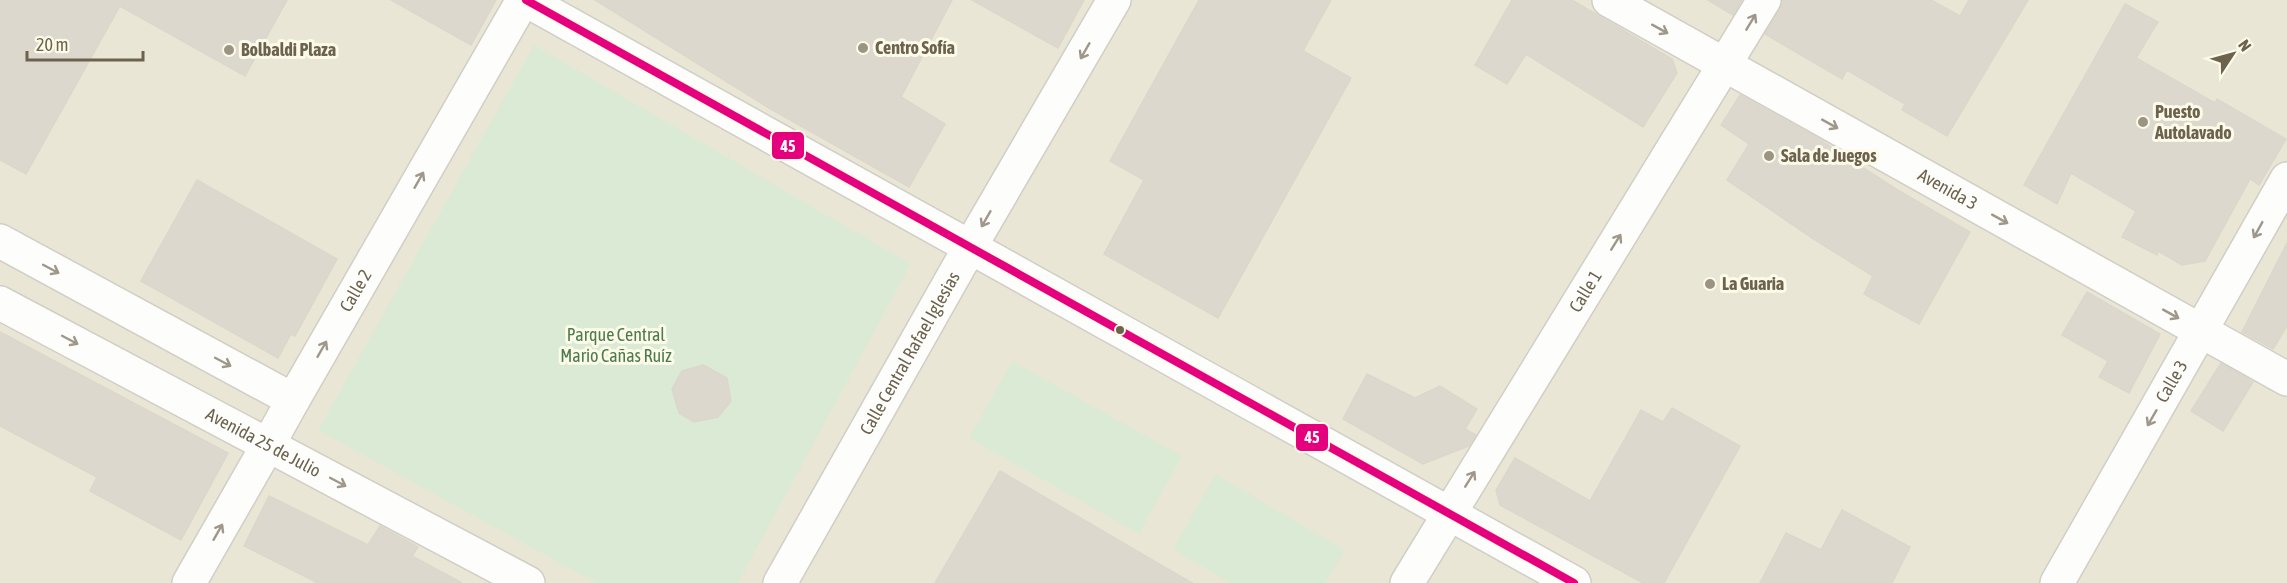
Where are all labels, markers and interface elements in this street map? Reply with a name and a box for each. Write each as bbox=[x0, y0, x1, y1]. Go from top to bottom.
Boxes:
one-way arrow bbox=[1746, 14, 1758, 31]
one-way arrow bbox=[1651, 23, 1668, 35]
scale bar bbox=[27, 24, 142, 62]
north arrow bbox=[2203, 24, 2263, 84]
text: 20 m bbox=[36, 34, 68, 55]
text: N bbox=[2235, 36, 2255, 54]
place label: Centro Sofía bbox=[875, 37, 955, 58]
place label: Bolbaldi Plaza bbox=[241, 39, 336, 60]
marker: Centro Sofía bbox=[856, 41, 870, 55]
one-way arrow bbox=[1078, 42, 1090, 59]
marker: Bolbaldi Plaza bbox=[222, 43, 236, 57]
place label: Puesto Autolavado bbox=[2154, 101, 2232, 143]
marker: Puesto Autolavado bbox=[2136, 115, 2150, 129]
one-way arrow bbox=[1821, 118, 1838, 130]
line badge: 45 bbox=[771, 131, 805, 160]
text: 45 bbox=[779, 137, 796, 155]
place label: Sala de Juegos bbox=[1781, 145, 1877, 166]
marker: Sala de Juegos bbox=[1762, 149, 1776, 163]
street label: Avenida 3 bbox=[1914, 164, 1981, 214]
one-way arrow bbox=[414, 172, 426, 189]
one-way arrow bbox=[980, 210, 992, 227]
one-way arrow bbox=[1991, 214, 2009, 225]
one-way arrow bbox=[2252, 221, 2264, 238]
one-way arrow bbox=[1611, 234, 1623, 251]
one-way arrow bbox=[42, 264, 60, 275]
street label: Calle 2 bbox=[335, 266, 376, 315]
street label: Calle 1 bbox=[1564, 266, 1606, 316]
street label: Calle Central Rafael Iglesias bbox=[855, 268, 964, 438]
place label: La Guaria bbox=[1722, 273, 1784, 294]
marker: La Guaria bbox=[1703, 277, 1717, 291]
one-way arrow bbox=[2162, 308, 2179, 320]
park label: Parque Central Mario Cañas Ruíz bbox=[560, 324, 672, 366]
unlabelled marker bbox=[1114, 324, 1126, 336]
one-way arrow bbox=[61, 334, 78, 346]
one-way arrow bbox=[317, 341, 329, 358]
one-way arrow bbox=[214, 356, 231, 368]
street label: Calle 3 bbox=[2151, 356, 2192, 406]
street label: Avenida 25 de Julio bbox=[202, 403, 325, 481]
one-way arrow bbox=[2145, 409, 2157, 426]
line badge: 45 bbox=[1295, 423, 1329, 452]
text: 45 bbox=[1303, 428, 1320, 446]
one-way arrow bbox=[1465, 471, 1477, 488]
one-way arrow bbox=[329, 477, 347, 489]
one-way arrow bbox=[212, 524, 224, 541]

